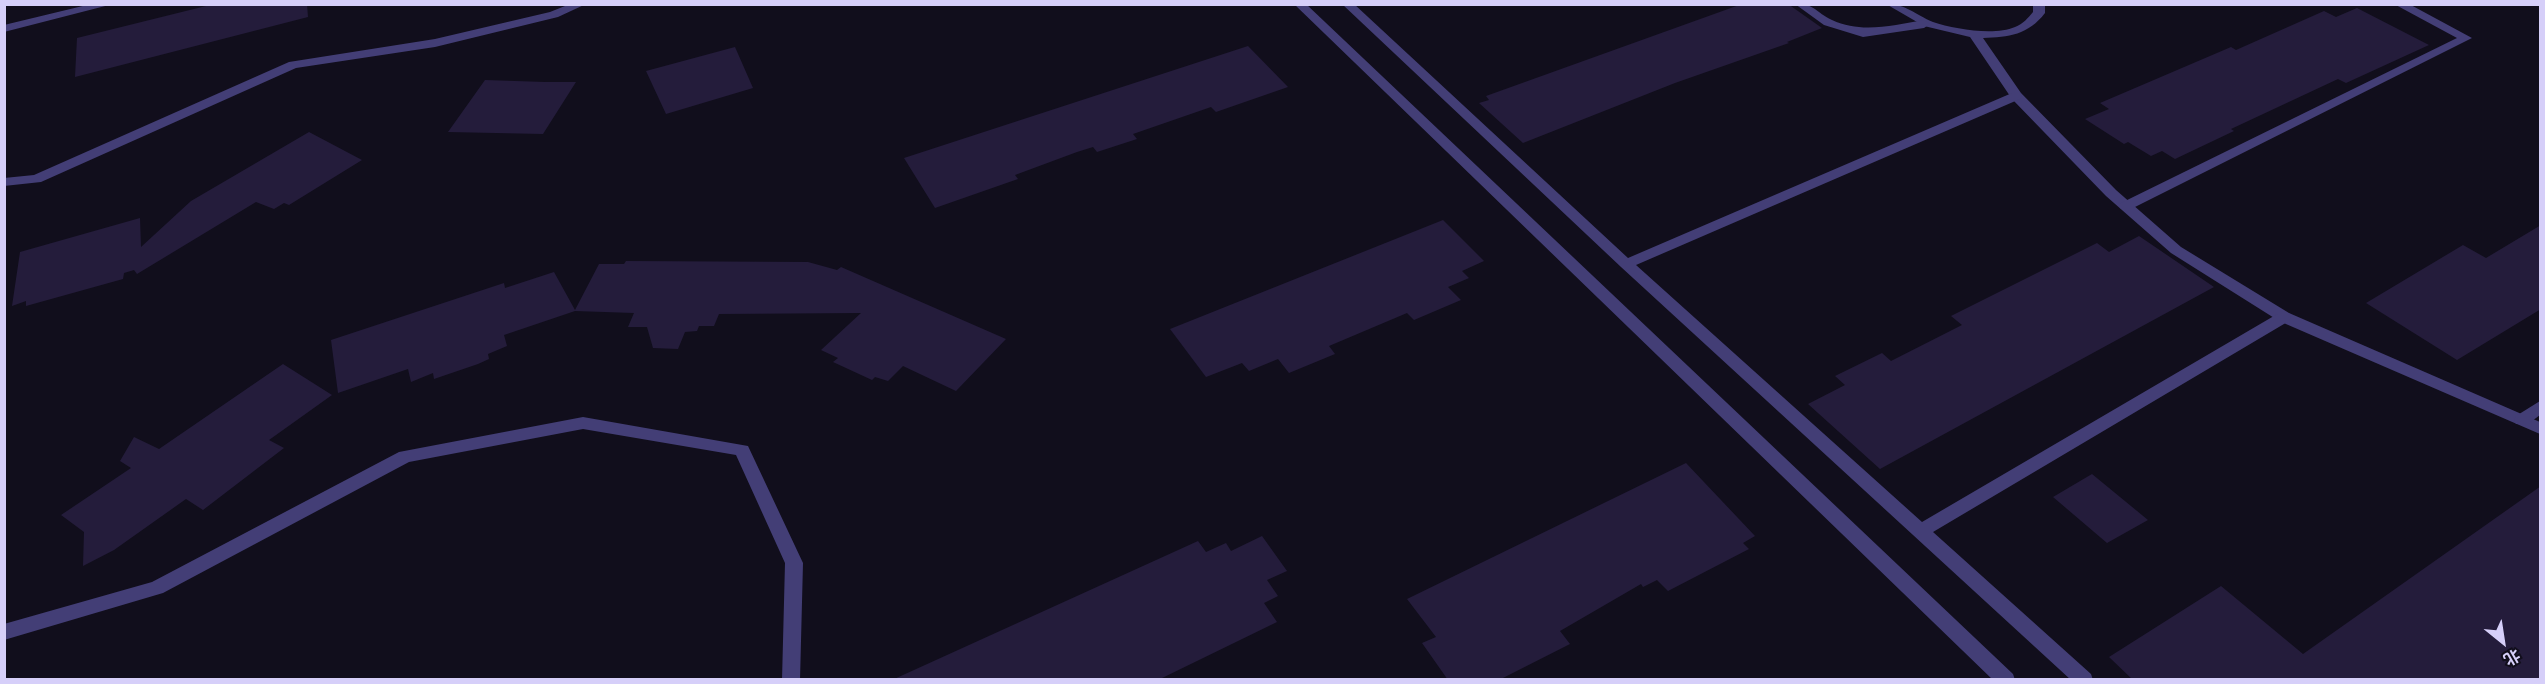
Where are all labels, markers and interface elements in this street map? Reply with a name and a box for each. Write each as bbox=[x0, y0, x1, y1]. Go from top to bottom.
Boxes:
north arrow bbox=[2473, 612, 2533, 672]
text: 北 bbox=[2500, 644, 2524, 671]

